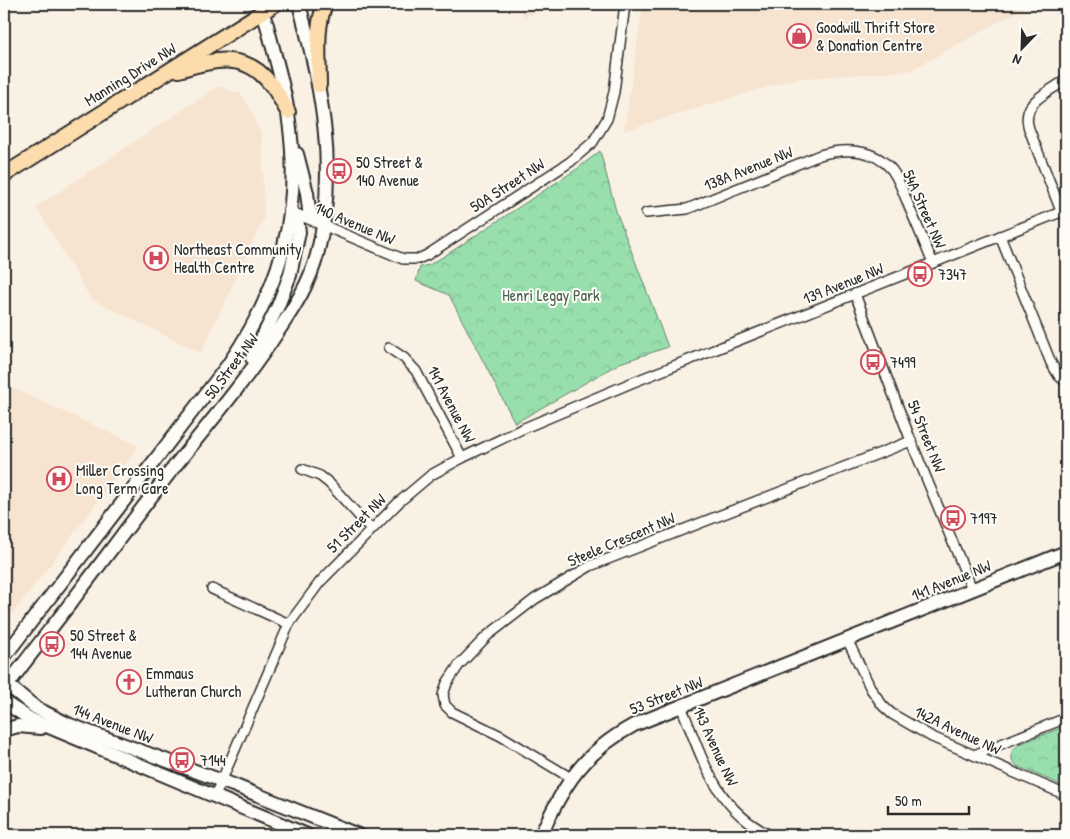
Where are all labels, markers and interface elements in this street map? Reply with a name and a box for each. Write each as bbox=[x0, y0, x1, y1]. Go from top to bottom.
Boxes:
place label: Goodwill Thrift Store & Donation Centre bbox=[816, 16, 936, 56]
north arrow bbox=[998, 22, 1048, 72]
shop icon: Goodwill Thrift Store & Donation Centre bbox=[786, 23, 812, 49]
street label: Manning Drive NW bbox=[80, 37, 180, 111]
text: N bbox=[1009, 50, 1024, 71]
street label: 138A Avenue NW bbox=[700, 140, 796, 196]
place label: 50 Street & 140 Avenue bbox=[356, 151, 423, 191]
street label: 50A Street NW bbox=[465, 153, 549, 217]
bus stop icon: 50 Street & 140 Avenue bbox=[326, 158, 352, 184]
street label: 54A Street NW bbox=[898, 166, 952, 252]
street label: 140 Avenue NW bbox=[311, 196, 399, 250]
place label: Northeast Community Health Centre bbox=[174, 238, 302, 278]
hospital icon: Northeast Community Health Centre bbox=[143, 245, 169, 271]
street label: 139 Avenue NW bbox=[799, 257, 887, 309]
bus stop icon: 7347 bbox=[907, 261, 933, 287]
place label: 7347 bbox=[938, 263, 967, 285]
park label: Henri Legay Park bbox=[502, 284, 600, 306]
street label: 50 Street NW bbox=[199, 329, 263, 403]
bus stop icon: 7499 bbox=[860, 349, 886, 375]
place label: 7499 bbox=[890, 351, 916, 373]
street label: 141 Avenue NW bbox=[423, 362, 481, 446]
street label: 54 Street NW bbox=[903, 397, 951, 475]
place label: Miller Crossing Long Term Care bbox=[76, 459, 169, 499]
hospital icon: Miller Crossing Long Term Care bbox=[46, 466, 72, 492]
street label: 51 Street NW bbox=[322, 488, 391, 557]
bus stop icon: 7197 bbox=[940, 505, 966, 531]
street label: Steele Crescent NW bbox=[564, 506, 678, 572]
place label: 7197 bbox=[970, 507, 998, 529]
street label: 141 Avenue NW bbox=[908, 554, 994, 606]
place label: 50 Street & 144 Avenue bbox=[70, 624, 137, 664]
bus stop icon: 50 Street & 144 Avenue bbox=[39, 631, 65, 657]
place label: Emmaus Lutheran Church bbox=[146, 662, 242, 702]
church icon: Emmaus Lutheran Church bbox=[116, 669, 142, 695]
street label: 53 Street NW bbox=[626, 670, 706, 720]
street label: 144 Avenue NW bbox=[70, 698, 156, 748]
street label: 142A Avenue NW bbox=[911, 700, 1005, 760]
street label: 143 Avenue NW bbox=[688, 703, 744, 789]
bus stop icon: 7144 bbox=[169, 747, 195, 773]
place label: 7144 bbox=[200, 749, 226, 771]
scale bar bbox=[888, 784, 969, 816]
text: 50 m bbox=[895, 790, 922, 811]

